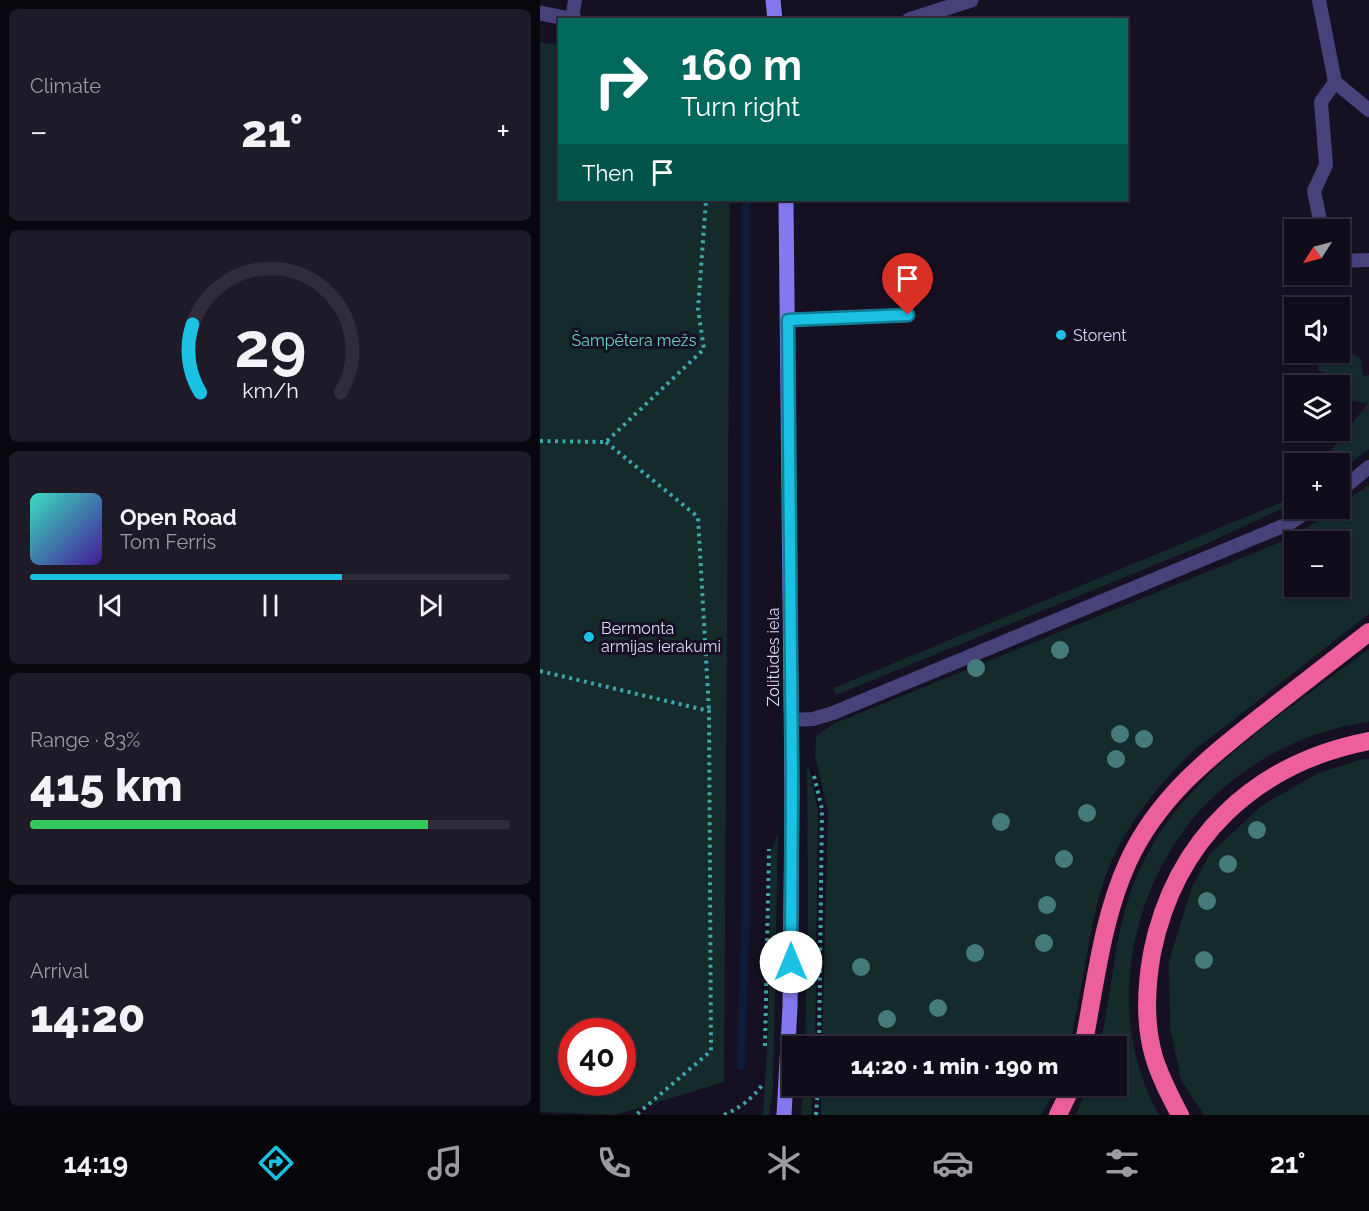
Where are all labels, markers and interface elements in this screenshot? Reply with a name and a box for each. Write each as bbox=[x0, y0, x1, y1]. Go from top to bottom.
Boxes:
text: 160 m bbox=[681, 41, 802, 90]
icon: right bbox=[582, 42, 660, 120]
text: Climate bbox=[30, 74, 101, 98]
text: Turn right bbox=[681, 91, 800, 122]
text: 21° bbox=[241, 105, 303, 158]
text: − bbox=[30, 112, 48, 151]
text: + bbox=[496, 112, 510, 151]
icon: arrive bbox=[646, 156, 679, 189]
text: Then bbox=[582, 160, 634, 186]
north arrow bbox=[1284, 219, 1350, 285]
map controls bbox=[1284, 219, 1350, 597]
pin bbox=[882, 253, 933, 315]
icon: arrive bbox=[891, 262, 924, 295]
button: sound bbox=[1284, 297, 1350, 363]
text: 29 bbox=[234, 308, 306, 382]
place label: Storent bbox=[1073, 326, 1127, 345]
marker: Storent bbox=[1054, 328, 1068, 342]
park label: Šampētera mežs bbox=[572, 330, 697, 350]
button: layers bbox=[1284, 375, 1350, 441]
text: km/h bbox=[242, 379, 298, 404]
button: + bbox=[1284, 453, 1350, 519]
text: Open Road bbox=[120, 504, 237, 530]
text: Tom Ferris bbox=[120, 530, 216, 554]
button: − bbox=[1284, 531, 1350, 597]
icon: previous bbox=[94, 589, 127, 622]
icon: pause bbox=[254, 589, 287, 622]
icon: next bbox=[414, 589, 447, 622]
street label: Zolitūdes iela bbox=[764, 607, 783, 707]
place label: Bermonta armijas ierakumi bbox=[601, 619, 721, 656]
marker: Bermonta armijas ierakumi bbox=[582, 630, 596, 644]
text: Range · 83% bbox=[30, 728, 140, 752]
text: 415 km bbox=[30, 759, 183, 812]
position arrow bbox=[759, 930, 823, 994]
text: Arrival bbox=[30, 959, 89, 983]
text: 14:20 bbox=[30, 990, 145, 1043]
speed limit sign: 40 bbox=[558, 1018, 636, 1096]
text: 14:20 · 1 min · 190 m bbox=[851, 1053, 1058, 1079]
icon: directions bbox=[255, 1142, 297, 1184]
icon: music bbox=[424, 1142, 466, 1184]
icon: phone bbox=[593, 1142, 635, 1184]
icon: climate bbox=[763, 1142, 805, 1184]
icon: car bbox=[932, 1142, 974, 1184]
icon: filters bbox=[1101, 1142, 1143, 1184]
text: 14:19 bbox=[64, 1148, 128, 1179]
text: 21° bbox=[1270, 1148, 1305, 1179]

